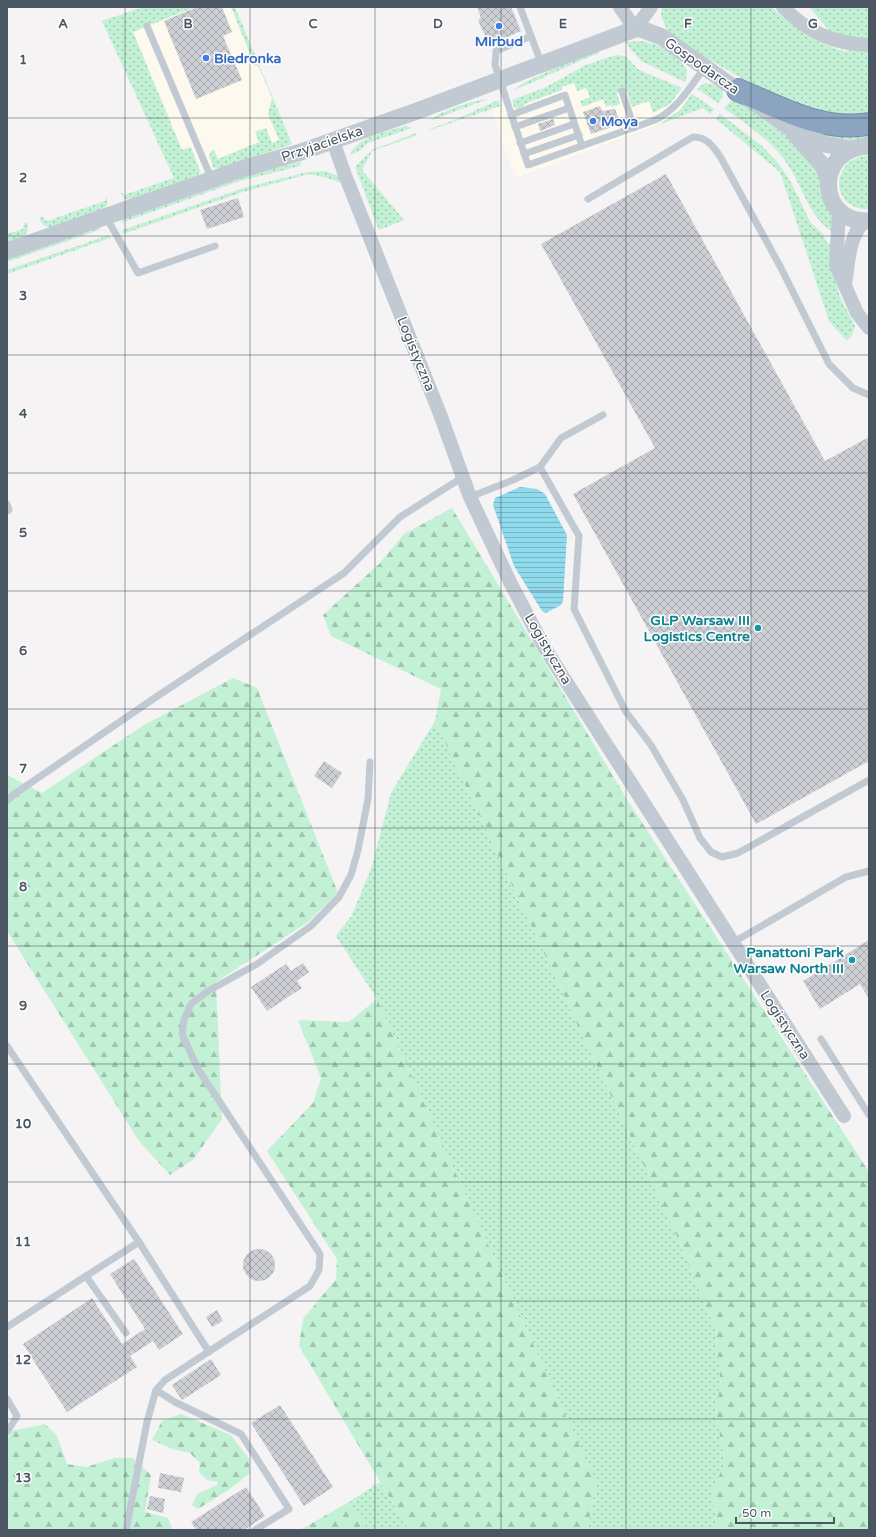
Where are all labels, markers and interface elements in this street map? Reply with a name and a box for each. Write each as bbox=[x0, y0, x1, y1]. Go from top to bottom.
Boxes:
text: A bbox=[58, 16, 68, 32]
text: B bbox=[183, 16, 193, 32]
text: C bbox=[308, 16, 318, 32]
text: D bbox=[433, 16, 443, 32]
text: E bbox=[559, 16, 567, 32]
text: F bbox=[684, 16, 692, 32]
text: G bbox=[808, 16, 818, 32]
marker: Mirbud bbox=[494, 21, 504, 31]
place label: Mirbud bbox=[475, 33, 523, 50]
street label: Gospodarcza bbox=[661, 34, 743, 98]
place label: Biedronka bbox=[214, 50, 282, 67]
text: 1 bbox=[19, 52, 27, 68]
marker: Biedronka bbox=[201, 53, 211, 63]
place label: Moya bbox=[601, 113, 638, 130]
marker: Moya bbox=[588, 116, 598, 126]
street label: Przyjacielska bbox=[279, 122, 365, 166]
text: 2 bbox=[19, 170, 27, 186]
text: 3 bbox=[19, 288, 27, 304]
street label: Logistyczna bbox=[393, 314, 439, 394]
text: 4 bbox=[19, 406, 28, 422]
text: 5 bbox=[19, 525, 27, 541]
street label: Logistyczna bbox=[521, 611, 575, 687]
place label: GLP Warsaw III Logistics Centre bbox=[644, 612, 750, 645]
marker: GLP Warsaw III Logistics Centre bbox=[753, 623, 763, 633]
text: 6 bbox=[19, 643, 27, 659]
text: 7 bbox=[19, 761, 27, 777]
text: 8 bbox=[19, 879, 27, 895]
place label: Panattoni Park Warsaw North III bbox=[734, 944, 844, 977]
marker: Panattoni Park Warsaw North III bbox=[847, 955, 857, 965]
street label: Logistyczna bbox=[756, 987, 814, 1063]
text: 9 bbox=[19, 998, 27, 1014]
text: 10 bbox=[15, 1116, 31, 1132]
text: 11 bbox=[15, 1234, 31, 1250]
text: 12 bbox=[15, 1352, 31, 1368]
text: 13 bbox=[15, 1470, 31, 1486]
scale bar bbox=[736, 1499, 834, 1525]
text: 50 m bbox=[742, 1506, 771, 1520]

